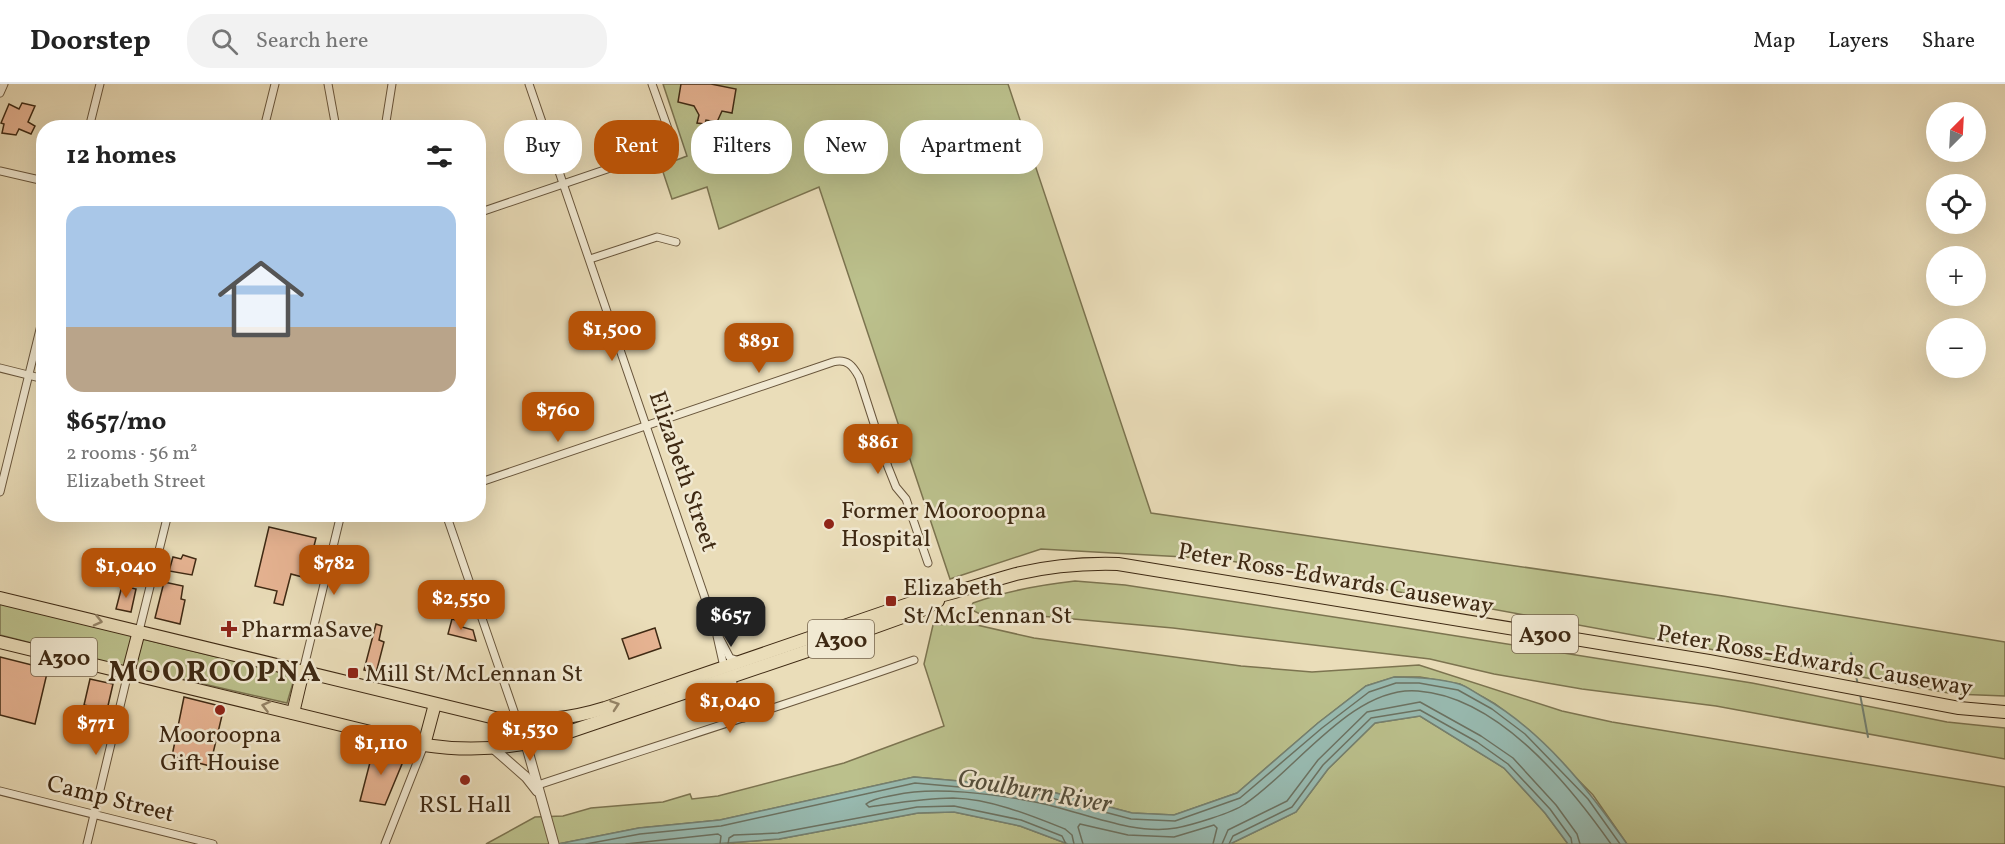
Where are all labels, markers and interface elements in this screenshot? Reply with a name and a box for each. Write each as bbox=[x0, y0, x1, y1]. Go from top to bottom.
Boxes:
search box bbox=[187, 14, 607, 68]
text: Doorstep bbox=[30, 22, 151, 61]
icon: search bbox=[208, 25, 241, 58]
text: Search here bbox=[256, 26, 369, 57]
text: Map bbox=[1753, 27, 1795, 56]
text: Layers bbox=[1828, 27, 1889, 56]
text: Share bbox=[1922, 27, 1975, 56]
north arrow bbox=[1926, 102, 1986, 162]
map controls bbox=[1926, 102, 1986, 378]
chip: Buy bbox=[504, 120, 582, 174]
chip: Rent bbox=[594, 120, 679, 174]
chip: Filters bbox=[691, 120, 792, 174]
chip: New bbox=[804, 120, 888, 174]
chip: Apartment bbox=[900, 120, 1043, 174]
text: 12 homes bbox=[66, 138, 177, 174]
icon: filters bbox=[423, 140, 456, 173]
button: locate bbox=[1926, 174, 1986, 234]
icon: home bbox=[207, 245, 315, 353]
button: + bbox=[1926, 246, 1986, 306]
pin: $1,500 bbox=[563, 311, 661, 362]
text: $1,500 bbox=[582, 316, 642, 344]
button: − bbox=[1926, 318, 1986, 378]
pin: $891 bbox=[723, 323, 795, 374]
text: $891 bbox=[738, 328, 780, 356]
street label: Elizabeth Street bbox=[639, 387, 725, 556]
pin: $760 bbox=[522, 392, 594, 443]
text: $760 bbox=[536, 397, 580, 425]
text: $657/mo bbox=[66, 404, 166, 440]
pin: $861 bbox=[842, 424, 914, 475]
text: $861 bbox=[857, 429, 899, 457]
text: 2 rooms · 56 m² bbox=[66, 440, 197, 468]
text: Elizabeth Street bbox=[66, 468, 206, 496]
place label: Former Mooroopna Hospital bbox=[841, 495, 1047, 557]
marker: Former Mooroopna Hospital bbox=[822, 517, 836, 531]
street label: Peter Ross-Edwards Causeway bbox=[1175, 535, 1496, 625]
pin: $782 bbox=[298, 545, 370, 596]
pin: $1,040 bbox=[77, 548, 175, 599]
text: $782 bbox=[313, 550, 355, 578]
text: $1,040 bbox=[96, 553, 157, 581]
place label: Elizabeth St/McLennan St bbox=[903, 572, 1072, 634]
pin: $2,550 bbox=[412, 580, 510, 631]
text: $2,550 bbox=[432, 585, 490, 613]
marker: Elizabeth St/McLennan St bbox=[884, 594, 898, 608]
pin: $657 bbox=[695, 597, 767, 648]
text: $657 bbox=[710, 602, 752, 630]
one-way arrow bbox=[93, 614, 103, 627]
place label: PharmaSave bbox=[241, 614, 373, 648]
road number: A300 bbox=[1512, 615, 1578, 653]
street label: Peter Ross-Edwards Causeway bbox=[1654, 617, 1975, 707]
road number: A300 bbox=[808, 620, 874, 658]
marker: PharmaSave bbox=[222, 622, 236, 636]
road number: A300 bbox=[31, 638, 97, 676]
district label: MOOROOPNA bbox=[108, 652, 322, 694]
place label: Mill St/McLennan St bbox=[365, 658, 583, 692]
marker: Mill St/McLennan St bbox=[346, 666, 360, 680]
pin: $1,040 bbox=[681, 683, 779, 734]
text: $1,040 bbox=[700, 688, 761, 716]
one-way arrow bbox=[609, 699, 620, 712]
one-way arrow bbox=[261, 701, 271, 714]
marker: Mooroopna Gift Houise bbox=[213, 703, 227, 717]
pin: $771 bbox=[60, 705, 132, 756]
text: $771 bbox=[77, 710, 115, 738]
pin: $1,530 bbox=[481, 711, 579, 762]
text: $1,530 bbox=[502, 716, 558, 744]
place label: Mooroopna Gift Houise bbox=[158, 719, 282, 781]
pin: $1,110 bbox=[332, 725, 430, 776]
text: $1,110 bbox=[354, 730, 408, 758]
water label: Goulburn River bbox=[955, 761, 1115, 823]
street label: Camp Street bbox=[43, 768, 178, 832]
marker: RSL Hall bbox=[458, 773, 472, 787]
place label: RSL Hall bbox=[419, 789, 511, 823]

